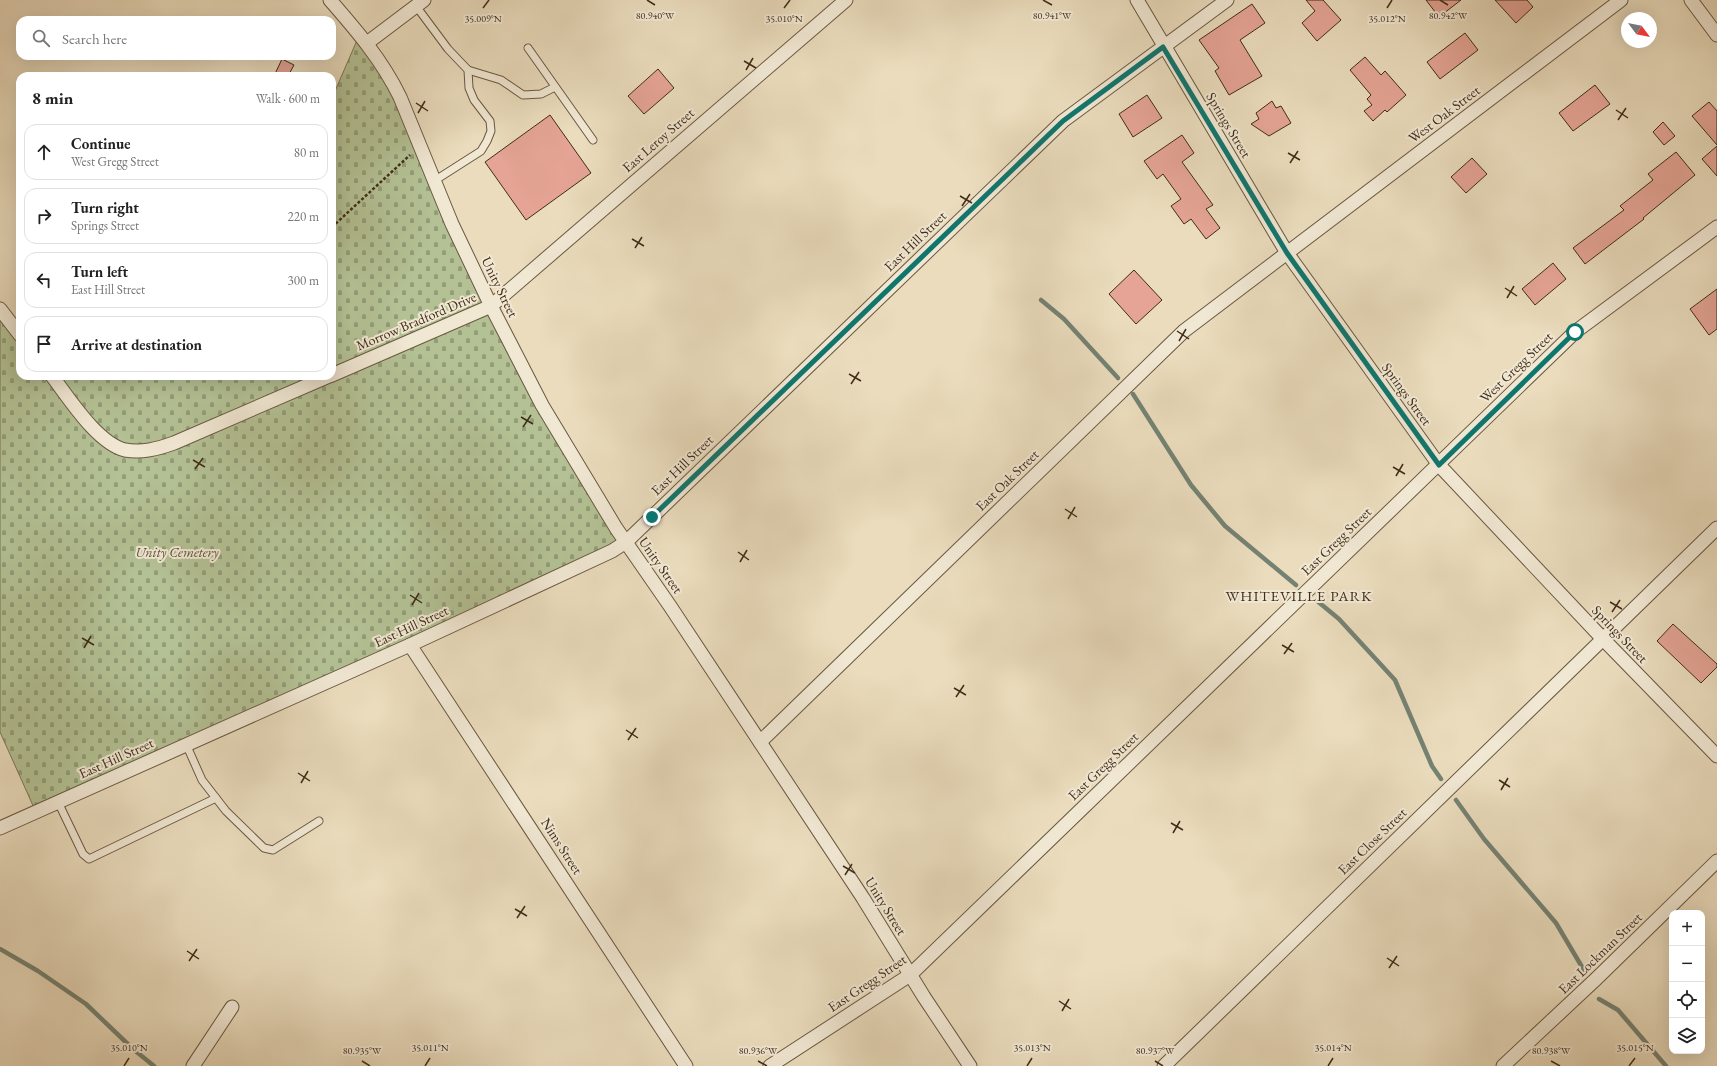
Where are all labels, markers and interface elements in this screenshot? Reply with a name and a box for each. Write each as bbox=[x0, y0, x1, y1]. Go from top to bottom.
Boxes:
text: 80.940°W bbox=[636, 9, 675, 22]
text: 80.941°W bbox=[1033, 9, 1072, 22]
text: 80.942°W bbox=[1429, 9, 1468, 22]
text: 35.009°N bbox=[464, 12, 502, 25]
text: 35.010°N bbox=[765, 12, 803, 25]
text: 35.012°N bbox=[1368, 12, 1406, 25]
north arrow bbox=[1621, 12, 1657, 48]
search box bbox=[16, 16, 336, 60]
icon: search bbox=[30, 27, 52, 49]
text: Search here bbox=[62, 29, 127, 48]
street label: West Oak Street bbox=[1405, 81, 1484, 147]
text: 8 min bbox=[32, 87, 73, 109]
street label: Springs Street bbox=[1202, 89, 1256, 162]
text: Walk · 600 m bbox=[256, 90, 320, 107]
street label: East Leroy Street bbox=[618, 103, 698, 176]
text: Continue bbox=[71, 134, 131, 153]
icon: ahead bbox=[33, 141, 55, 163]
text: 80 m bbox=[294, 144, 319, 161]
text: West Gregg Street bbox=[71, 153, 159, 170]
text: Turn right bbox=[71, 198, 139, 217]
icon: right bbox=[33, 205, 55, 227]
street label: East Hill Street bbox=[880, 206, 950, 275]
text: 220 m bbox=[288, 208, 319, 225]
text: Springs Street bbox=[71, 217, 139, 234]
street label: Unity Street bbox=[478, 254, 523, 321]
text: Turn left bbox=[71, 262, 128, 281]
icon: left bbox=[33, 269, 55, 291]
text: 300 m bbox=[288, 272, 319, 289]
text: East Hill Street bbox=[71, 281, 145, 298]
street label: Morrow Bradford Drive bbox=[353, 287, 479, 354]
route start bbox=[1566, 323, 1584, 341]
street label: West Gregg Street bbox=[1476, 327, 1557, 406]
icon: arrive bbox=[33, 333, 55, 355]
text: Arrive at destination bbox=[71, 335, 202, 354]
street label: Springs Street bbox=[1378, 359, 1436, 429]
street label: East Hill Street bbox=[647, 430, 717, 499]
street label: East Oak Street bbox=[972, 445, 1043, 515]
street label: East Gregg Street bbox=[1297, 503, 1375, 579]
route end bbox=[643, 508, 661, 526]
street label: Unity Street bbox=[635, 533, 687, 597]
park label: Unity Cemetery bbox=[135, 543, 219, 561]
district label: WHITEVILLE PARK bbox=[1226, 586, 1372, 605]
street label: East Hill Street bbox=[371, 601, 452, 651]
street label: Springs Street bbox=[1588, 601, 1652, 667]
street label: East Gregg Street bbox=[1064, 728, 1142, 804]
street label: East Hill Street bbox=[76, 733, 157, 782]
street label: East Close Street bbox=[1334, 803, 1411, 878]
street label: Nims Street bbox=[537, 814, 587, 878]
street label: Unity Street bbox=[861, 874, 911, 939]
street label: East Lockman Street bbox=[1554, 908, 1646, 998]
map controls bbox=[1669, 910, 1705, 1054]
button: + bbox=[1669, 910, 1705, 946]
button: − bbox=[1669, 946, 1705, 982]
street label: East Gregg Street bbox=[824, 950, 910, 1016]
button: locate bbox=[1669, 982, 1705, 1018]
button: layers bbox=[1669, 1018, 1705, 1054]
text: 35.010°N bbox=[110, 1041, 148, 1054]
text: 35.011°N bbox=[411, 1041, 449, 1054]
text: 35.013°N bbox=[1013, 1041, 1051, 1054]
text: 35.014°N bbox=[1314, 1041, 1352, 1054]
text: 35.015°N bbox=[1616, 1041, 1654, 1054]
text: 80.935°W bbox=[343, 1044, 382, 1057]
text: 80.936°W bbox=[739, 1044, 778, 1057]
text: 80.937°W bbox=[1136, 1044, 1175, 1057]
text: 80.938°W bbox=[1532, 1044, 1571, 1057]

